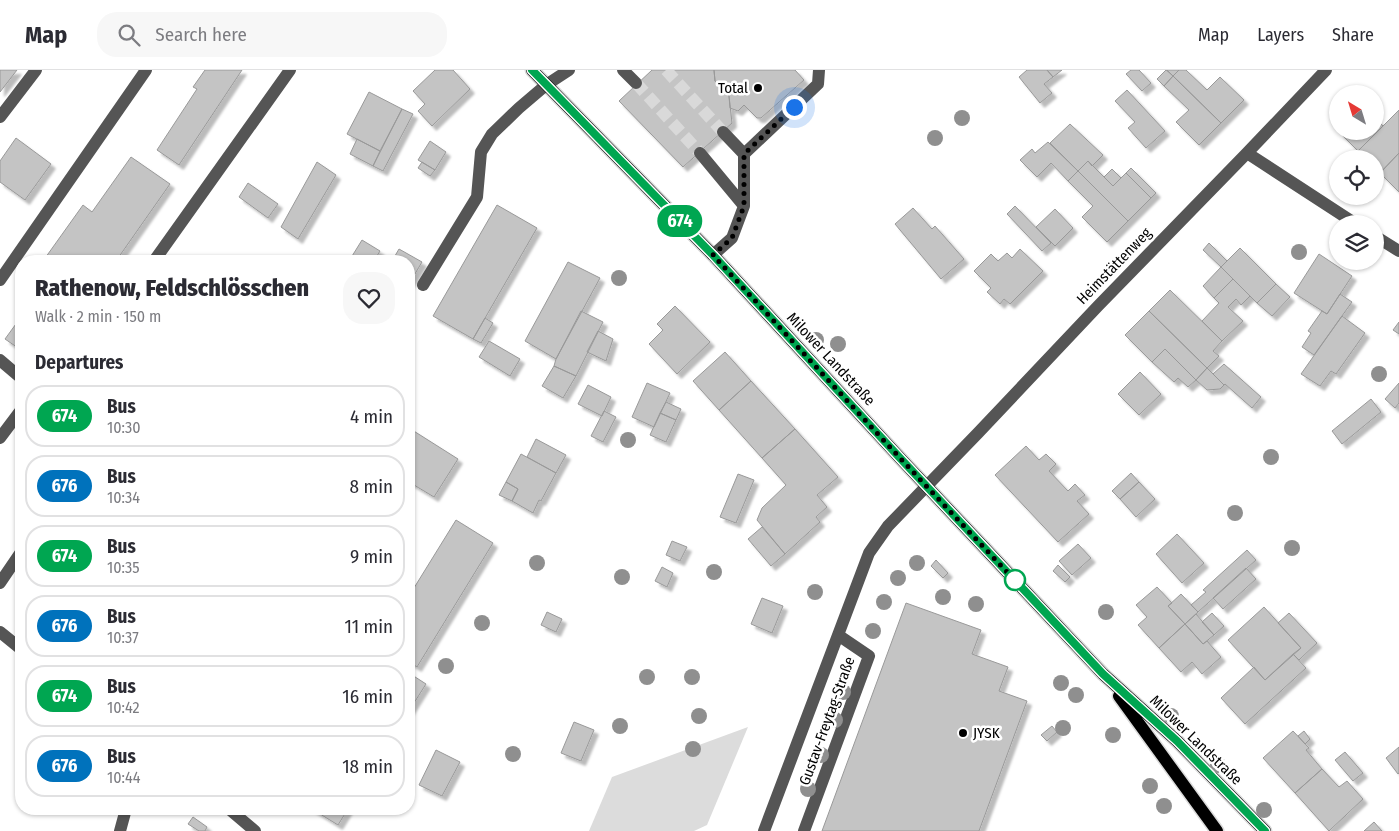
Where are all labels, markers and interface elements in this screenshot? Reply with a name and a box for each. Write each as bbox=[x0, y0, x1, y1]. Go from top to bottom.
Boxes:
search box bbox=[97, 12, 447, 57]
text: Map bbox=[25, 21, 67, 49]
icon: search bbox=[115, 21, 143, 49]
text: Search here bbox=[155, 23, 247, 46]
text: Map bbox=[1198, 24, 1229, 46]
text: Layers bbox=[1257, 24, 1304, 46]
text: Share bbox=[1332, 24, 1374, 46]
place label: Total bbox=[718, 79, 748, 97]
marker: Total bbox=[752, 82, 764, 94]
north arrow bbox=[1329, 85, 1384, 140]
map controls bbox=[1329, 85, 1384, 270]
your location bbox=[782, 95, 807, 120]
button: locate bbox=[1329, 150, 1384, 205]
line badge: 674 bbox=[651, 205, 709, 237]
text: 674 bbox=[667, 210, 693, 232]
button: layers bbox=[1329, 215, 1384, 270]
street label: Heimstättenweg bbox=[1073, 224, 1155, 308]
button: heart bbox=[343, 272, 395, 324]
text: Rathenow, Feldschlösschen bbox=[35, 274, 309, 302]
text: Walk · 2 min · 150 m bbox=[35, 307, 161, 326]
street label: Milower Landstraße bbox=[783, 309, 879, 409]
text: Departures bbox=[35, 351, 123, 374]
text: Bus bbox=[107, 395, 136, 418]
text: 674 bbox=[52, 405, 77, 427]
text: 4 min bbox=[350, 405, 393, 428]
text: 10:30 bbox=[107, 418, 141, 437]
text: Bus bbox=[107, 465, 136, 488]
text: 676 bbox=[52, 475, 77, 497]
text: 8 min bbox=[350, 475, 393, 498]
text: 10:34 bbox=[107, 488, 140, 507]
text: Bus bbox=[107, 535, 136, 558]
text: 674 bbox=[52, 545, 77, 567]
text: 9 min bbox=[350, 545, 393, 568]
text: 10:35 bbox=[107, 558, 140, 577]
unlabelled marker bbox=[1004, 569, 1026, 591]
text: Bus bbox=[107, 605, 136, 628]
text: 676 bbox=[52, 615, 77, 637]
text: 11 min bbox=[345, 615, 393, 638]
text: 10:37 bbox=[107, 628, 139, 647]
street label: Gustav-Freytag-Straße bbox=[795, 654, 859, 788]
text: Bus bbox=[107, 675, 136, 698]
text: 674 bbox=[52, 685, 77, 707]
text: 16 min bbox=[342, 685, 393, 708]
street label: Milower Landstraße bbox=[1146, 692, 1246, 788]
text: 10:42 bbox=[107, 698, 139, 717]
place label: JYSK bbox=[973, 724, 1000, 742]
marker: JYSK bbox=[957, 727, 969, 739]
text: Bus bbox=[107, 745, 136, 768]
text: 676 bbox=[52, 755, 77, 777]
text: 18 min bbox=[342, 755, 393, 778]
text: 10:44 bbox=[107, 768, 140, 787]

